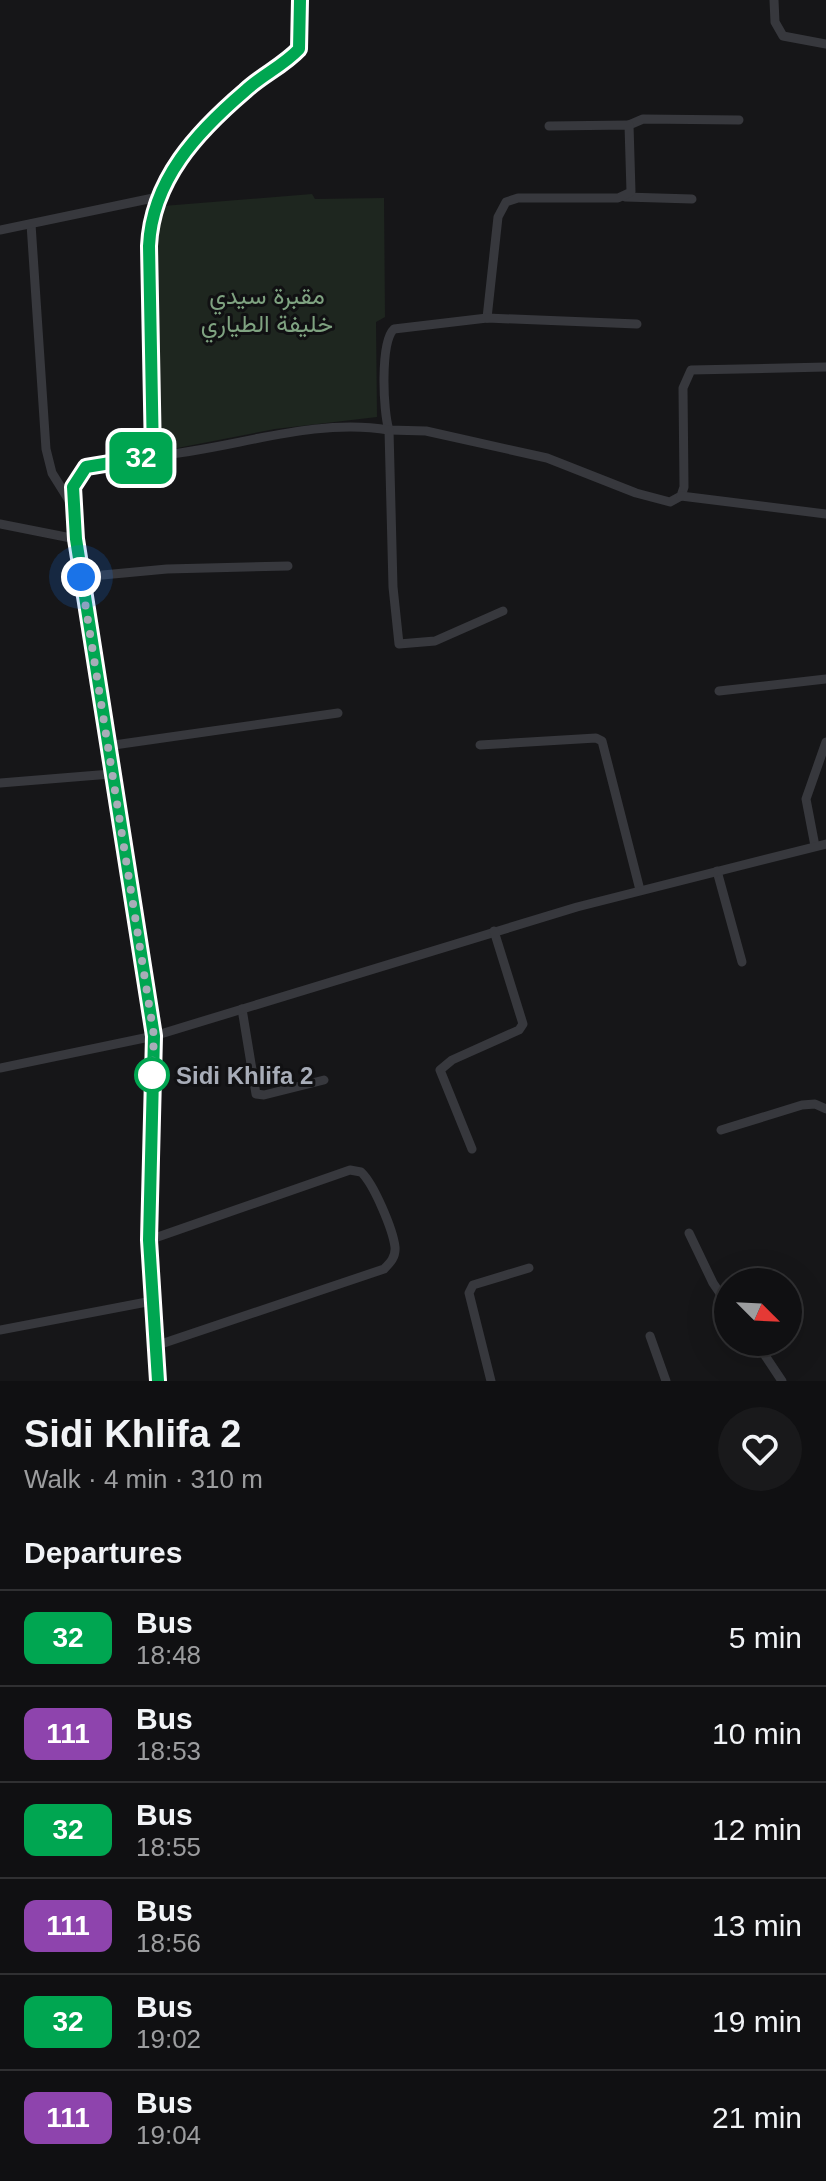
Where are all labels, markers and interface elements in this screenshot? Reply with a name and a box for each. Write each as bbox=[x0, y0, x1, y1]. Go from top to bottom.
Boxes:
park label: مقبرة سيدي خليفة الطياري bbox=[201, 282, 333, 343]
line badge: 32 bbox=[105, 432, 177, 484]
text: 32 bbox=[125, 442, 157, 473]
your location bbox=[61, 557, 101, 597]
marker: Sidi Khlifa 2 bbox=[135, 1058, 169, 1092]
place label: Sidi Khlifa 2 bbox=[176, 1062, 313, 1089]
north arrow bbox=[714, 1268, 802, 1356]
map controls bbox=[714, 1268, 802, 1356]
button: heart bbox=[718, 1407, 802, 1491]
text: Sidi Khlifa 2 bbox=[24, 1413, 241, 1455]
text: Walk · 4 min · 310 m bbox=[24, 1464, 263, 1494]
text: Departures bbox=[24, 1536, 182, 1569]
text: Bus bbox=[136, 1606, 193, 1639]
text: 5 min bbox=[729, 1621, 802, 1654]
text: 32 bbox=[52, 1622, 84, 1653]
text: 18:48 bbox=[136, 1640, 201, 1670]
text: Bus bbox=[136, 1702, 193, 1735]
text: 10 min bbox=[712, 1717, 802, 1750]
text: 111 bbox=[46, 1718, 90, 1749]
text: 18:53 bbox=[136, 1736, 201, 1766]
text: Bus bbox=[136, 1798, 193, 1831]
text: 12 min bbox=[712, 1813, 802, 1846]
text: 32 bbox=[52, 1814, 84, 1845]
text: 18:55 bbox=[136, 1832, 201, 1862]
text: Bus bbox=[136, 1894, 193, 1927]
text: 13 min bbox=[712, 1909, 802, 1942]
text: 111 bbox=[46, 1910, 90, 1941]
text: 18:56 bbox=[136, 1928, 201, 1958]
text: Bus bbox=[136, 1990, 193, 2023]
text: 19 min bbox=[712, 2005, 802, 2038]
text: 32 bbox=[52, 2006, 84, 2037]
text: 19:02 bbox=[136, 2024, 201, 2054]
text: Bus bbox=[136, 2086, 193, 2119]
text: 21 min bbox=[712, 2101, 802, 2134]
text: 111 bbox=[46, 2102, 90, 2133]
text: 19:04 bbox=[136, 2120, 201, 2150]

